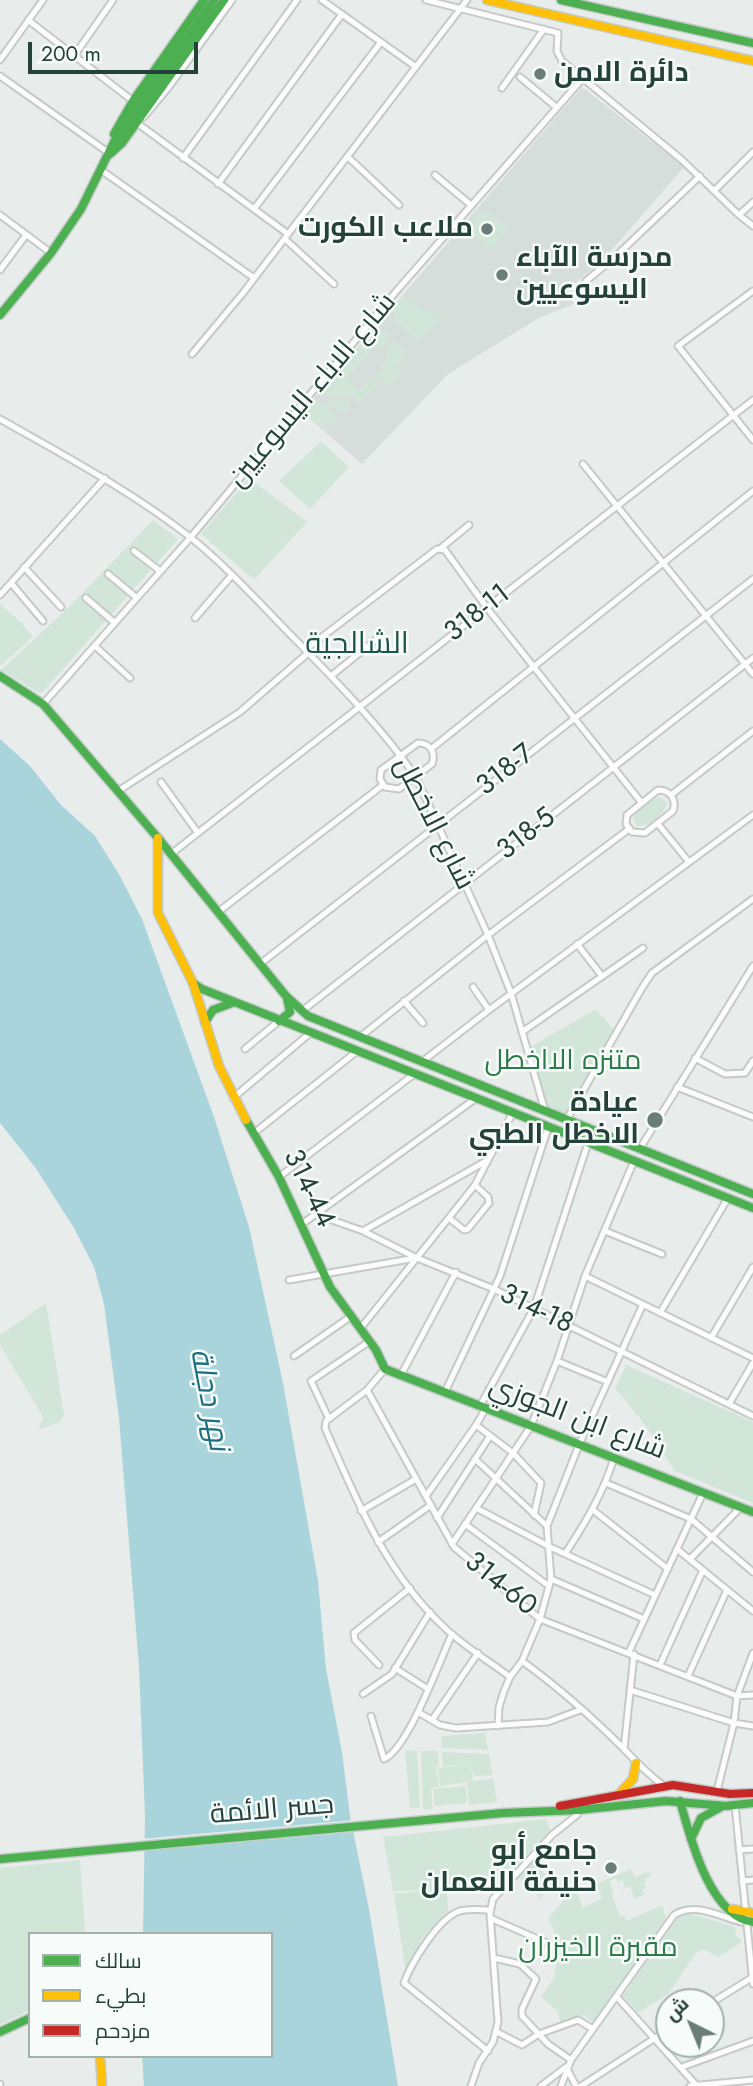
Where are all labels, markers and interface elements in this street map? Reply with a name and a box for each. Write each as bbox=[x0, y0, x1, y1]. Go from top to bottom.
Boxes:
scale bar bbox=[32, 28, 201, 72]
text: 200 m bbox=[41, 39, 101, 69]
place label: دائرة الامن bbox=[554, 57, 689, 91]
marker: دائرة الامن bbox=[532, 66, 548, 82]
place label: ملاعب الكورت bbox=[298, 212, 473, 246]
marker: ملاعب الكورت bbox=[479, 221, 495, 237]
place label: مدرسة الآباء اليسوعيين bbox=[516, 242, 673, 308]
marker: مدرسة الآباء اليسوعيين bbox=[494, 267, 510, 283]
street label: شارع الاباء اليسوعيين bbox=[222, 287, 404, 495]
street label: 318-11 bbox=[438, 578, 518, 650]
district label: الشالجية bbox=[305, 628, 409, 664]
street label: 318-7 bbox=[471, 738, 541, 804]
street label: شارع الاخطل bbox=[385, 752, 481, 896]
street label: 318-5 bbox=[491, 802, 563, 868]
park label: متنزه الااخطل bbox=[485, 1045, 641, 1079]
place label: عيادة الاخطل الطبي bbox=[469, 1087, 639, 1153]
marker: عيادة الاخطل الطبي bbox=[645, 1110, 665, 1130]
street label: 314-44 bbox=[275, 1144, 341, 1234]
street label: 314-18 bbox=[494, 1278, 578, 1342]
water label: نهر دجلة bbox=[180, 1346, 236, 1454]
street label: شارع ابن الجوزي bbox=[484, 1370, 670, 1468]
street label: 314-60 bbox=[457, 1546, 543, 1624]
street label: جسر الائمة bbox=[209, 1789, 335, 1833]
place label: جامع أبو حنيفة النعمان bbox=[421, 1835, 597, 1901]
marker: جامع أبو حنيفة النعمان bbox=[603, 1860, 619, 1876]
legend bbox=[28, 1932, 273, 2058]
park label: مقبرة الخيزران bbox=[518, 1932, 678, 1966]
text: سالك bbox=[95, 1946, 142, 1976]
text: بطيء bbox=[95, 1981, 146, 2011]
north arrow bbox=[655, 1988, 725, 2058]
text: ش bbox=[659, 1991, 695, 2027]
text: مزدحم bbox=[95, 2016, 150, 2046]

